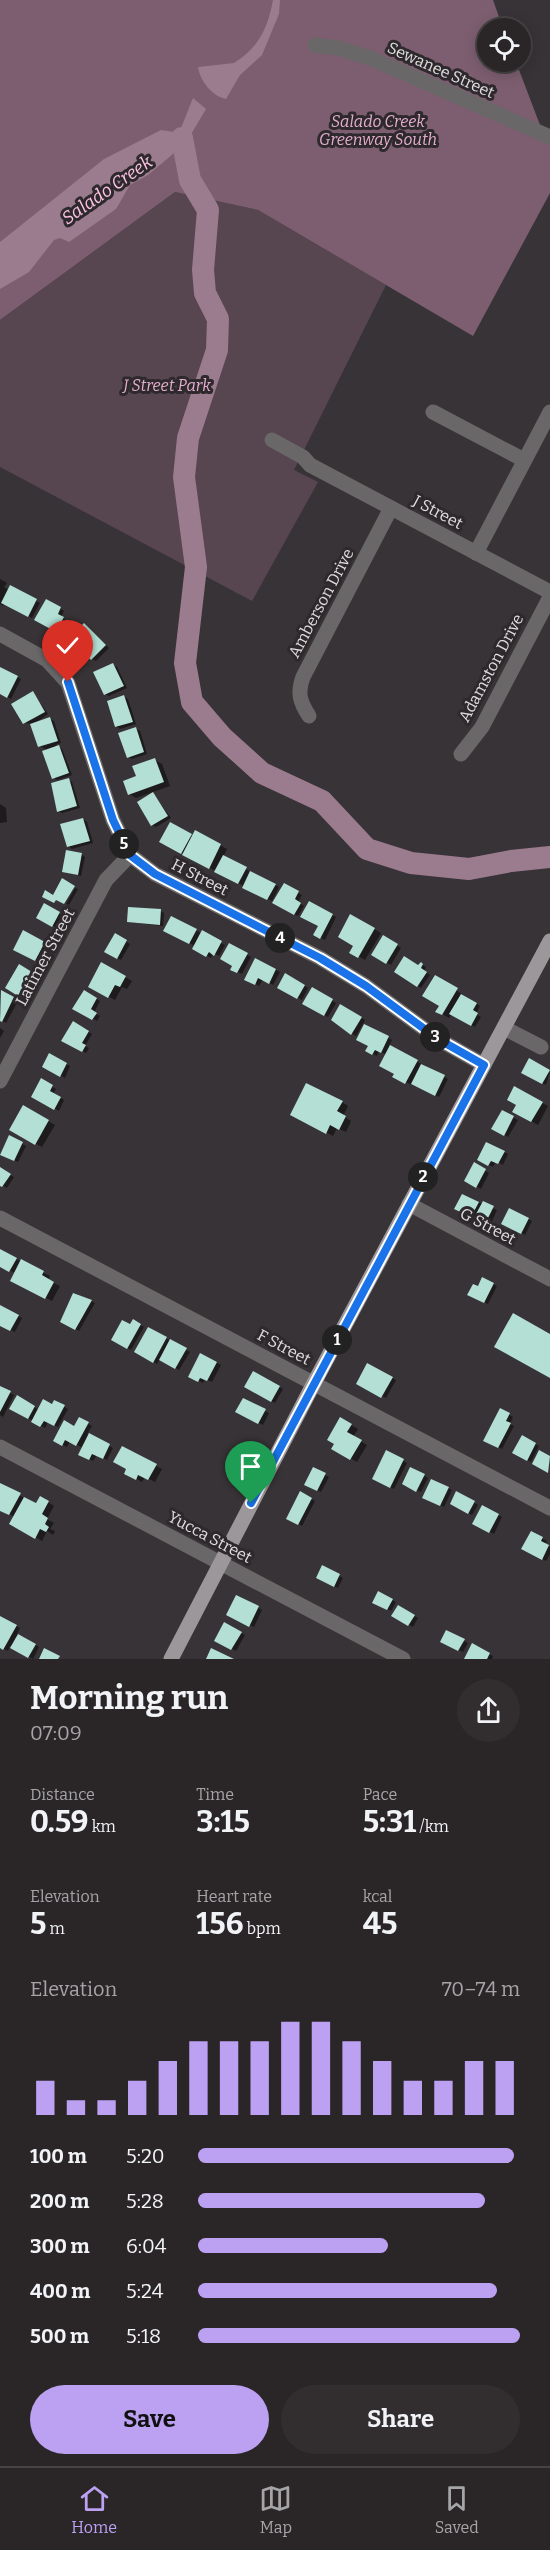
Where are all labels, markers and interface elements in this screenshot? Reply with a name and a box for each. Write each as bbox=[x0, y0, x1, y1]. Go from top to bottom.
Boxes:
map controls bbox=[477, 18, 531, 72]
button: locate bbox=[477, 18, 531, 72]
street label: Sewanee Street bbox=[385, 38, 498, 102]
park label: Salado Creek Greenway South bbox=[319, 112, 437, 149]
water label: Salado Creek bbox=[57, 151, 157, 229]
park label: J Street Park bbox=[121, 376, 211, 395]
street label: J Street bbox=[409, 491, 466, 533]
street label: Amberson Drive bbox=[284, 545, 358, 661]
street label: Adamston Drive bbox=[455, 611, 527, 725]
pin bbox=[42, 620, 93, 682]
icon: check bbox=[51, 629, 84, 662]
pin: 5 bbox=[109, 829, 139, 859]
text: 5 bbox=[120, 834, 128, 853]
street label: H Street bbox=[168, 855, 232, 899]
street label: Latimer Street bbox=[11, 905, 79, 1009]
pin: 4 bbox=[265, 923, 295, 953]
text: 4 bbox=[275, 928, 285, 947]
pin: 3 bbox=[420, 1022, 450, 1052]
text: 3 bbox=[430, 1027, 440, 1046]
pin: 2 bbox=[408, 1162, 438, 1192]
text: 2 bbox=[418, 1167, 428, 1186]
street label: G Street bbox=[457, 1203, 519, 1249]
street label: F Street bbox=[254, 1325, 314, 1369]
pin: 1 bbox=[322, 1325, 352, 1355]
text: 1 bbox=[334, 1330, 340, 1349]
pin bbox=[225, 1441, 276, 1503]
icon: arrive bbox=[234, 1450, 267, 1483]
street label: Yucca Street bbox=[165, 1507, 255, 1567]
text: Morning run bbox=[30, 1678, 228, 1718]
button: share bbox=[457, 1679, 520, 1742]
text: 07:09 bbox=[30, 1721, 82, 1745]
text: Distance bbox=[30, 1785, 95, 1804]
text: Time bbox=[196, 1785, 234, 1804]
text: Pace bbox=[363, 1785, 397, 1804]
text: 0.59 bbox=[30, 1804, 88, 1840]
text: 3:15 bbox=[196, 1804, 250, 1840]
text: 5:31 bbox=[363, 1804, 416, 1840]
text: km bbox=[88, 1817, 116, 1836]
text: /km bbox=[416, 1817, 449, 1836]
text: Elevation bbox=[30, 1887, 100, 1906]
text: Heart rate bbox=[196, 1887, 272, 1906]
text: kcal bbox=[363, 1887, 392, 1906]
text: 5 bbox=[30, 1906, 46, 1942]
text: 156 bbox=[196, 1906, 243, 1942]
text: 45 bbox=[363, 1906, 397, 1942]
text: m bbox=[46, 1919, 65, 1938]
text: bpm bbox=[243, 1919, 281, 1938]
text: Elevation bbox=[30, 1977, 117, 2001]
text: 70–74 m bbox=[442, 1977, 520, 2001]
text: 100 m bbox=[30, 2144, 87, 2168]
text: 5:20 bbox=[126, 2144, 165, 2168]
text: 200 m bbox=[30, 2189, 89, 2213]
text: 5:28 bbox=[126, 2189, 164, 2213]
text: 300 m bbox=[30, 2234, 90, 2258]
text: 6:04 bbox=[126, 2234, 166, 2258]
text: 400 m bbox=[30, 2279, 90, 2303]
text: 5:24 bbox=[126, 2279, 163, 2303]
text: 500 m bbox=[30, 2324, 89, 2348]
text: 5:18 bbox=[126, 2324, 161, 2348]
button: Save bbox=[30, 2385, 269, 2454]
button: Share bbox=[281, 2385, 520, 2454]
tab: Home bbox=[71, 2482, 117, 2537]
tab: Map bbox=[259, 2482, 292, 2537]
tab: Saved bbox=[435, 2482, 479, 2537]

